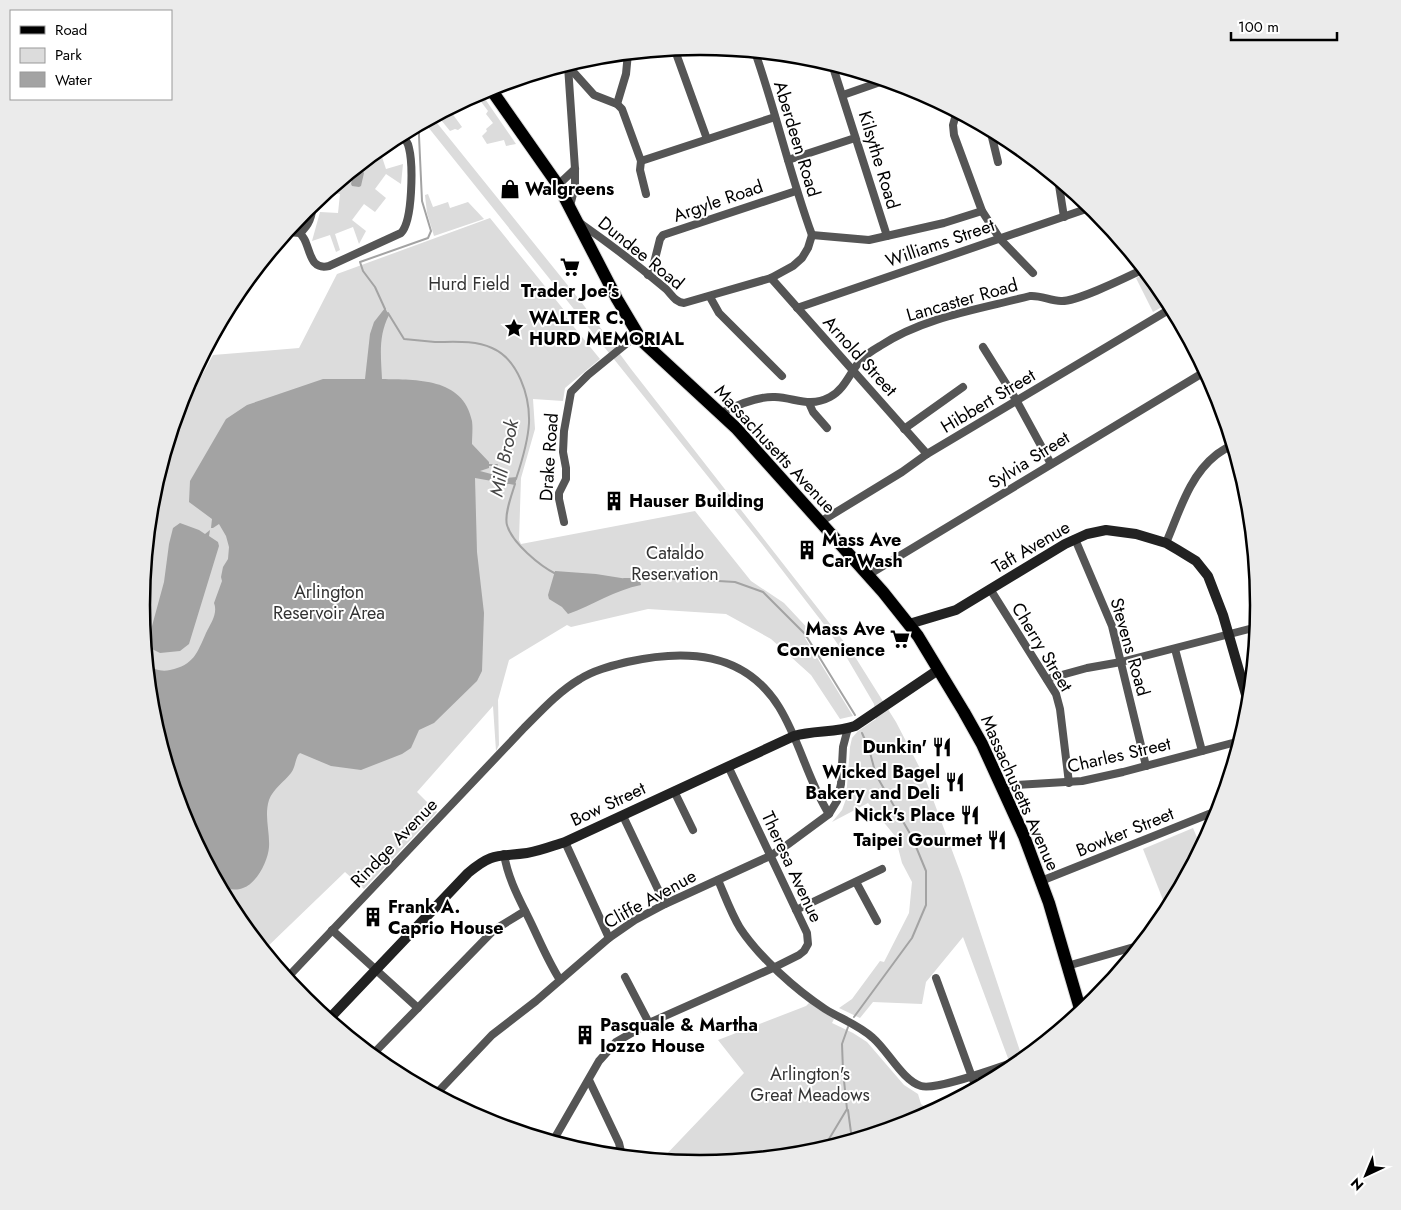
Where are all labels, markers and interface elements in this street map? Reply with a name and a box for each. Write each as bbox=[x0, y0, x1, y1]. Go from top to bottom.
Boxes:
legend bbox=[10, 10, 172, 100]
scale bar bbox=[1231, 10, 1337, 42]
text: 100 m bbox=[1238, 16, 1279, 38]
text: Road bbox=[55, 19, 87, 41]
text: Park bbox=[55, 44, 82, 66]
text: Water bbox=[55, 69, 93, 91]
street label: Aberdeen Road bbox=[767, 78, 827, 200]
street label: Kilsythe Road bbox=[852, 108, 906, 212]
street label: Argyle Road bbox=[670, 173, 766, 229]
place label: Walgreens bbox=[525, 176, 614, 202]
shop icon: Walgreens bbox=[499, 178, 521, 200]
street label: Dundee Road bbox=[592, 210, 690, 296]
street label: Williams Street bbox=[882, 212, 999, 274]
supermarket icon: Trader Joe's bbox=[559, 256, 581, 278]
park label: Hurd Field bbox=[428, 271, 510, 297]
street label: Lancaster Road bbox=[903, 272, 1021, 328]
place label: Trader Joe's bbox=[521, 278, 619, 304]
place label: WALTER C. HURD MEMORIAL bbox=[529, 305, 684, 352]
street label: Arnold Street bbox=[817, 310, 904, 402]
place icon: WALTER C. HURD MEMORIAL bbox=[503, 317, 525, 339]
street label: Hibbert Street bbox=[936, 362, 1041, 439]
street label: Massachusetts Avenue bbox=[708, 379, 842, 519]
street label: Drake Road bbox=[533, 412, 565, 502]
water label: Mill Brook bbox=[483, 416, 526, 499]
street label: Sylvia Street bbox=[983, 424, 1075, 495]
place label: Hauser Building bbox=[629, 488, 764, 514]
building icon: Hauser Building bbox=[603, 490, 625, 512]
street label: Taft Avenue bbox=[987, 514, 1075, 580]
place label: Mass Ave Car Wash bbox=[822, 527, 903, 574]
building icon: Mass Ave Car Wash bbox=[796, 539, 818, 561]
park label: Cataldo Reservation bbox=[631, 540, 719, 587]
park label: Arlington Reservoir Area bbox=[273, 579, 385, 626]
street label: Stevens Road bbox=[1104, 595, 1156, 699]
street label: Cherry Street bbox=[1005, 597, 1079, 697]
place label: Mass Ave Convenience bbox=[777, 616, 885, 663]
supermarket icon: Mass Ave Convenience bbox=[889, 628, 911, 650]
street label: Massachusetts Avenue bbox=[974, 711, 1066, 875]
street label: Charles Street bbox=[1065, 730, 1174, 780]
place label: Dunkin' bbox=[862, 734, 927, 760]
restaurant icon: Dunkin' bbox=[931, 736, 953, 758]
place label: Wicked Bagel Bakery and Deli bbox=[805, 759, 940, 806]
restaurant icon: Wicked Bagel Bakery and Deli bbox=[944, 771, 966, 793]
street label: Bow Street bbox=[566, 775, 650, 833]
street label: Rindge Avenue bbox=[345, 792, 443, 894]
street label: Bowker Street bbox=[1072, 800, 1178, 863]
place label: Nick's Place bbox=[854, 802, 955, 828]
restaurant icon: Nick's Place bbox=[959, 804, 981, 826]
street label: Theresa Avenue bbox=[755, 807, 829, 927]
place label: Taipei Gourmet bbox=[853, 827, 982, 853]
restaurant icon: Taipei Gourmet bbox=[986, 829, 1008, 851]
street label: Cliffe Avenue bbox=[599, 863, 701, 935]
place label: Frank A. Caprio House bbox=[388, 894, 503, 941]
building icon: Frank A. Caprio House bbox=[362, 906, 384, 928]
place label: Pasquale & Martha Iozzo House bbox=[600, 1012, 758, 1059]
building icon: Pasquale & Martha Iozzo House bbox=[574, 1024, 596, 1046]
park label: Arlington's Great Meadows bbox=[750, 1061, 870, 1108]
north arrow bbox=[1341, 1150, 1391, 1200]
text: N bbox=[1346, 1173, 1368, 1195]

